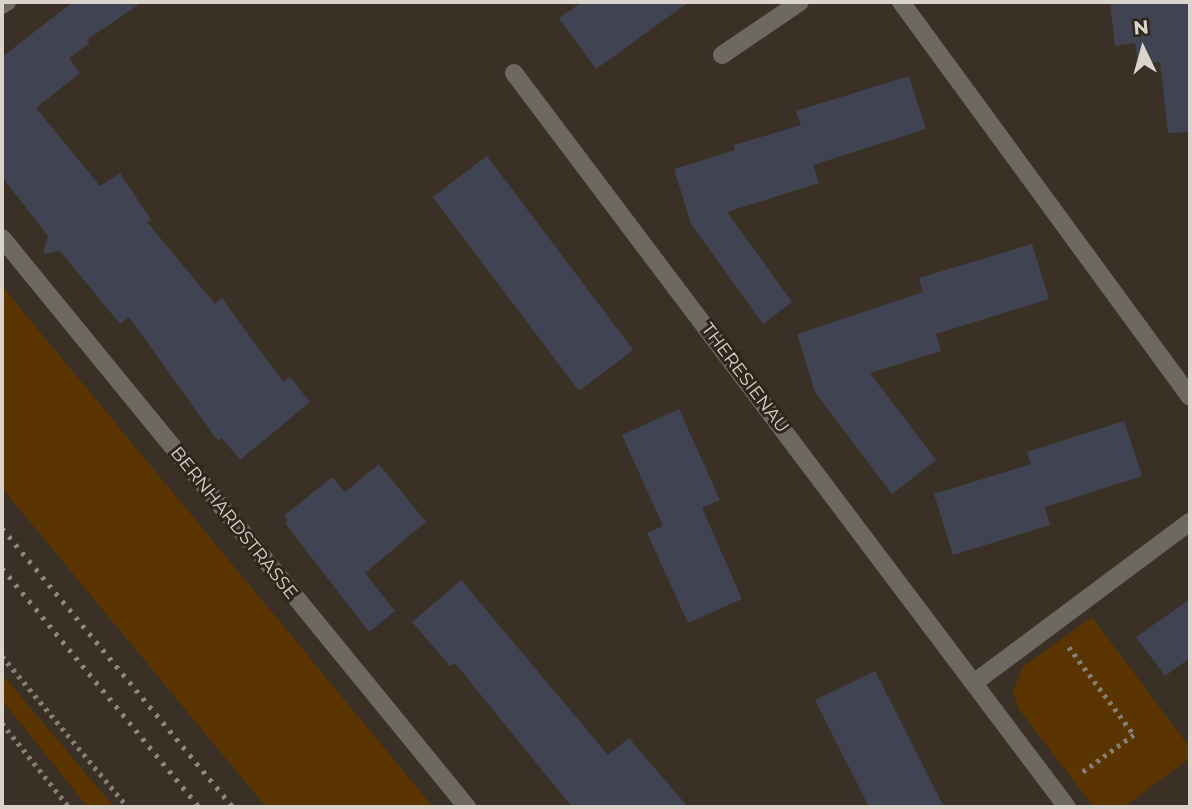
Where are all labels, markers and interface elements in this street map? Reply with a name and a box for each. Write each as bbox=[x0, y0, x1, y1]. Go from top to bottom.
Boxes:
north arrow bbox=[1108, 14, 1178, 84]
text: N bbox=[1132, 15, 1150, 40]
street label: THERESIENAU bbox=[697, 319, 793, 437]
street label: BERNHARDSTRASSE bbox=[166, 442, 302, 604]

